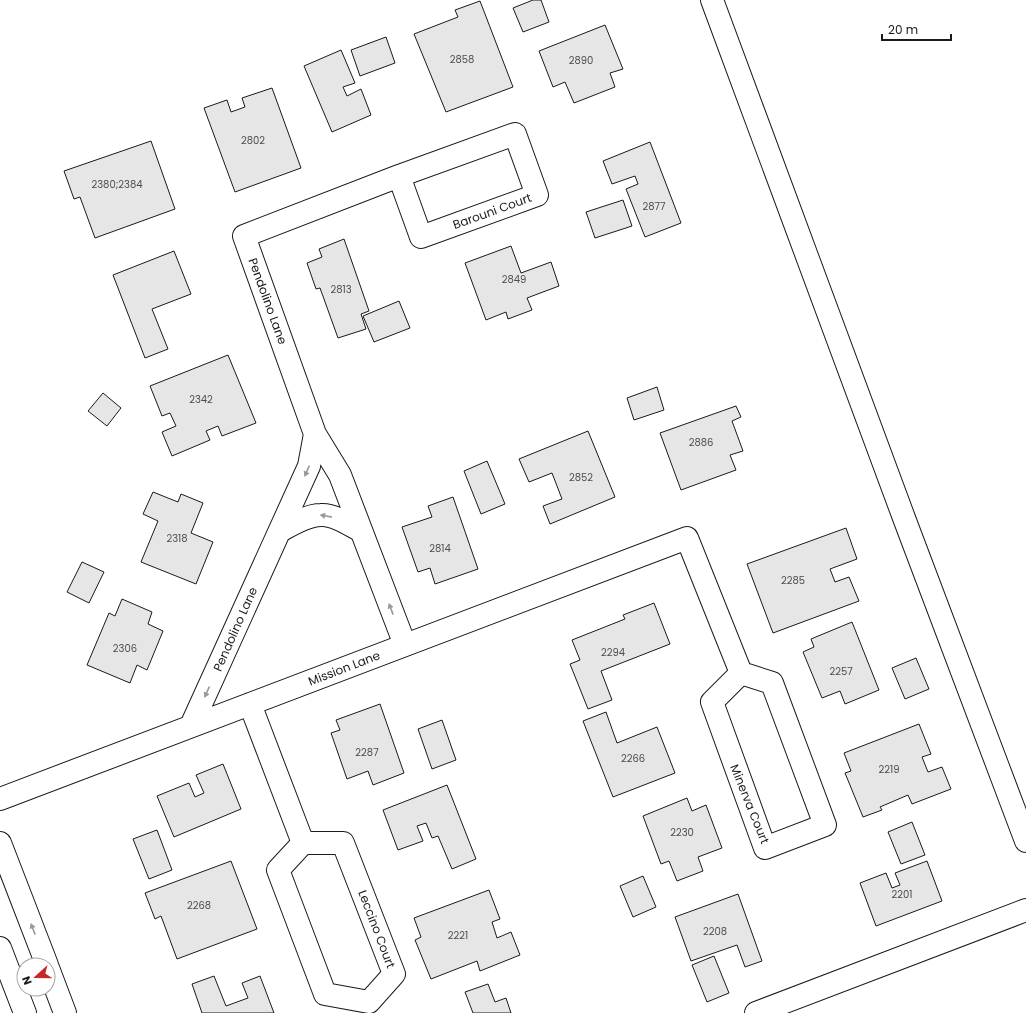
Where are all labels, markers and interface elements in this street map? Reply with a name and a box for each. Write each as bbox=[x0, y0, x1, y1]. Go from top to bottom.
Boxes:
scale bar bbox=[882, 16, 951, 42]
text: 20 m bbox=[888, 21, 918, 38]
house number: 2858 bbox=[450, 52, 474, 67]
house number: 2890 bbox=[569, 53, 593, 68]
house number: 2802 bbox=[241, 133, 265, 148]
house number: 2380;2384 bbox=[91, 177, 143, 192]
street label: Barouni Court bbox=[450, 189, 534, 233]
house number: 2877 bbox=[643, 199, 666, 214]
street label: Pendolino Lane bbox=[244, 255, 292, 347]
house number: 2849 bbox=[502, 272, 526, 287]
house number: 2813 bbox=[330, 282, 352, 297]
house number: 2342 bbox=[189, 392, 213, 407]
house number: 2886 bbox=[689, 435, 713, 450]
one-way arrow bbox=[303, 466, 309, 478]
house number: 2852 bbox=[569, 470, 593, 485]
one-way arrow bbox=[319, 513, 332, 519]
house number: 2318 bbox=[166, 531, 188, 546]
house number: 2814 bbox=[429, 541, 451, 556]
house number: 2285 bbox=[781, 573, 805, 588]
street label: Pendolino Lane bbox=[209, 584, 261, 674]
one-way arrow bbox=[387, 602, 393, 614]
house number: 2306 bbox=[113, 641, 137, 656]
house number: 2294 bbox=[601, 645, 625, 660]
street label: Mission Lane bbox=[306, 646, 382, 690]
house number: 2257 bbox=[829, 664, 853, 679]
one-way arrow bbox=[204, 686, 210, 697]
house number: 2287 bbox=[355, 745, 379, 760]
house number: 2266 bbox=[621, 751, 645, 766]
street label: Minerva Court bbox=[726, 762, 774, 846]
house number: 2219 bbox=[879, 762, 900, 777]
house number: 2230 bbox=[670, 825, 694, 840]
house number: 2201 bbox=[892, 887, 912, 902]
street label: Leccino Court bbox=[354, 888, 400, 970]
house number: 2268 bbox=[187, 898, 211, 913]
one-way arrow bbox=[29, 922, 35, 934]
house number: 2208 bbox=[703, 924, 727, 939]
house number: 2221 bbox=[448, 928, 468, 943]
north arrow bbox=[16, 957, 56, 997]
text: N bbox=[18, 974, 36, 987]

